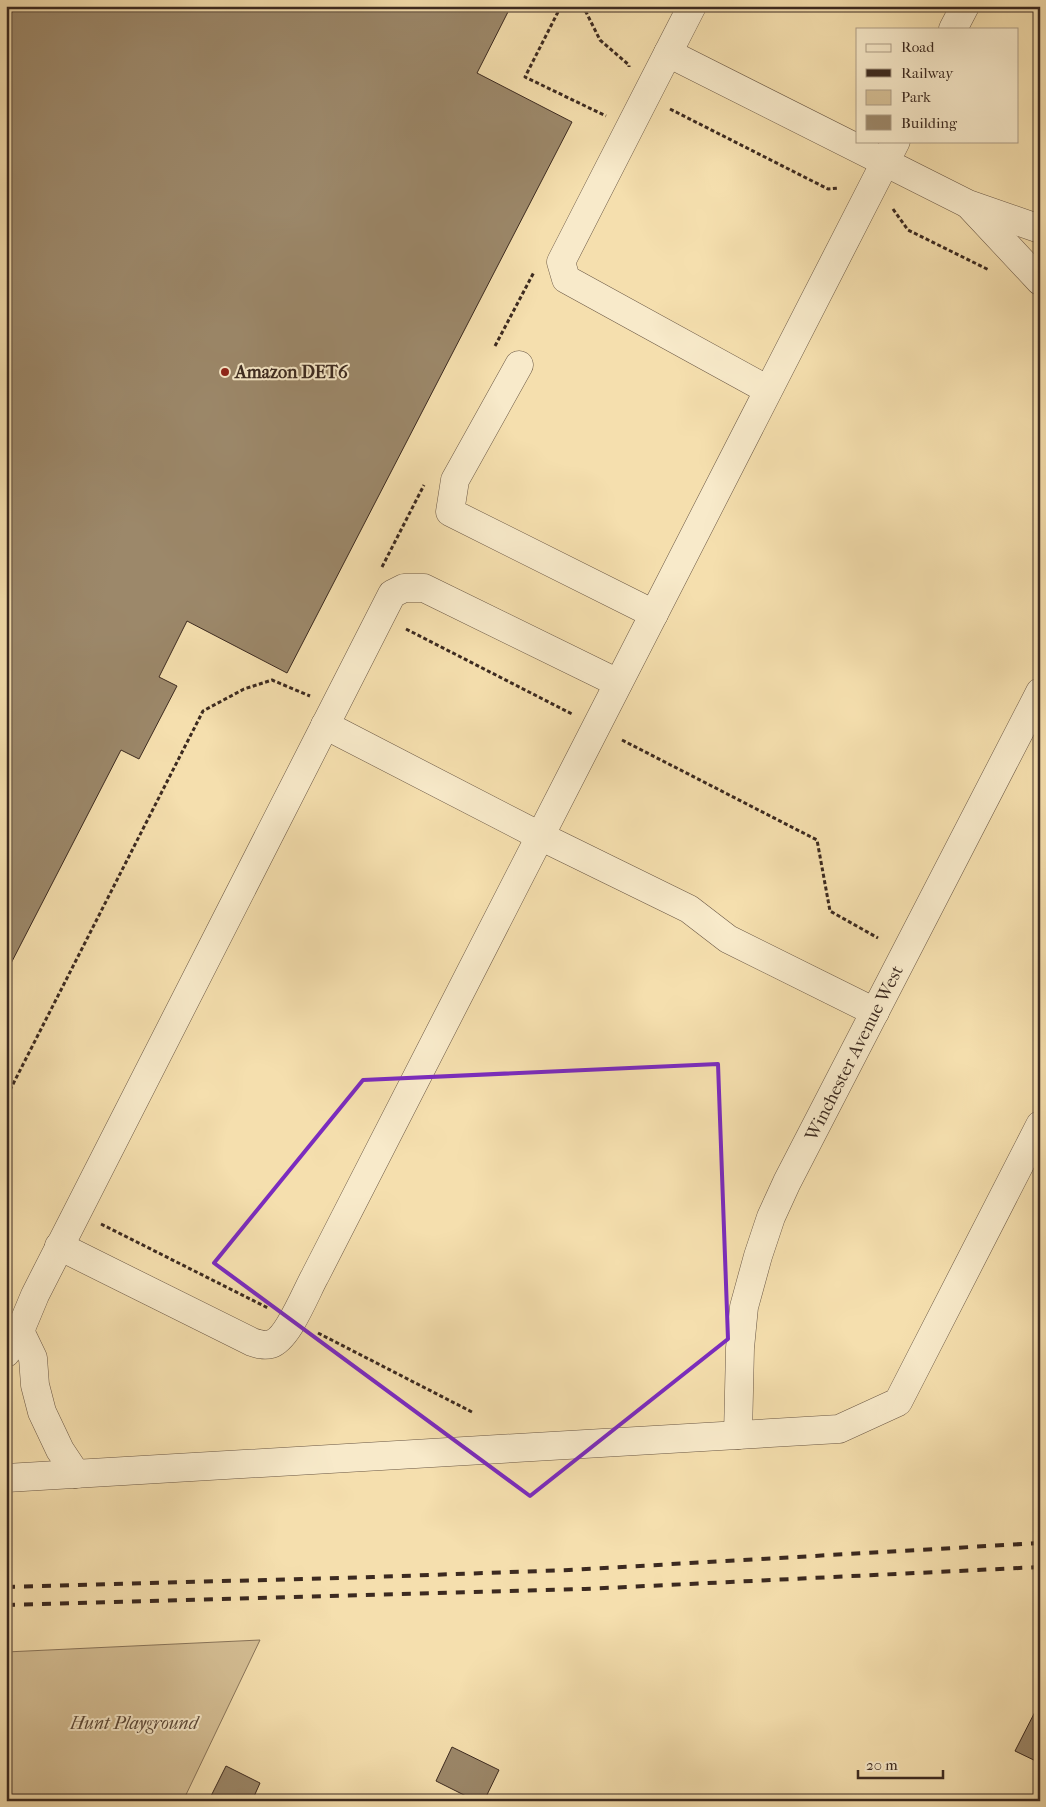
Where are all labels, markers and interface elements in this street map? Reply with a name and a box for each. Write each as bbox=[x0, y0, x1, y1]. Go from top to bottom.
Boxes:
legend bbox=[856, 28, 1018, 142]
text: Road bbox=[901, 38, 935, 56]
text: Railway bbox=[901, 64, 954, 82]
text: Park bbox=[901, 88, 931, 106]
text: Building bbox=[901, 114, 958, 132]
place label: Amazon DET6 bbox=[234, 362, 349, 383]
marker: Amazon DET6 bbox=[219, 366, 231, 378]
street label: Winchester Avenue West bbox=[801, 962, 908, 1145]
park label: Hunt Playground bbox=[69, 1713, 201, 1734]
scale bar bbox=[858, 1747, 944, 1779]
text: 20 m bbox=[866, 1756, 898, 1774]

